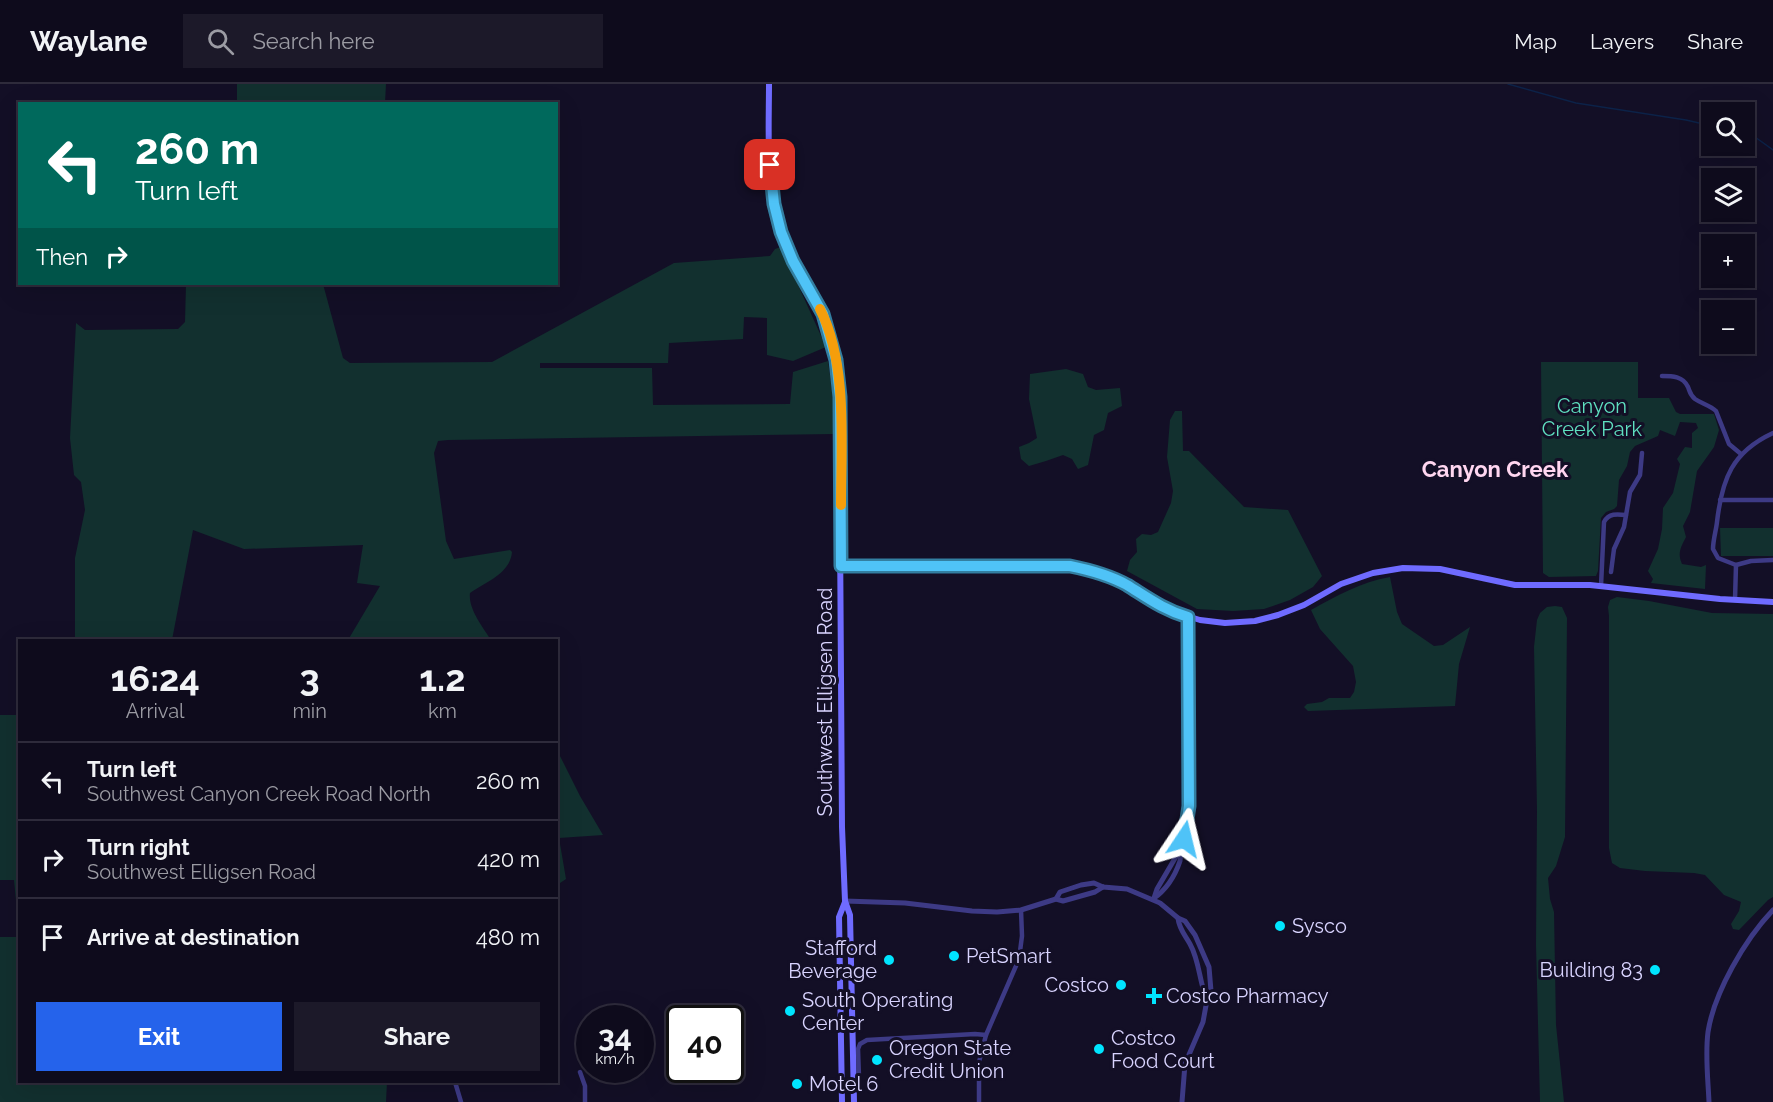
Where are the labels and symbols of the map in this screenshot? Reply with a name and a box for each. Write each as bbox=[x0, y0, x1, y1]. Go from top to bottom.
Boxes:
pin bbox=[744, 139, 795, 190]
park label: Canyon Creek Park bbox=[1542, 394, 1643, 441]
district label: Canyon Creek bbox=[1422, 456, 1569, 482]
street label: Southwest Elligsen Road bbox=[813, 587, 837, 817]
position arrow bbox=[1152, 807, 1216, 871]
place label: Sysco bbox=[1292, 914, 1347, 938]
marker: Sysco bbox=[1273, 919, 1287, 933]
place label: Stafford Beverage bbox=[788, 936, 877, 983]
place label: PetSmart bbox=[966, 944, 1052, 968]
marker: PetSmart bbox=[947, 949, 961, 963]
marker: Stafford Beverage bbox=[882, 953, 896, 967]
place label: Building 83 bbox=[1540, 958, 1643, 982]
marker: Building 83 bbox=[1648, 963, 1662, 977]
place label: Costco bbox=[1044, 973, 1109, 997]
marker: Costco bbox=[1114, 978, 1128, 992]
place label: Costco Pharmacy bbox=[1166, 984, 1329, 1008]
place label: South Operating Center bbox=[802, 988, 953, 1035]
marker: Costco Pharmacy bbox=[1147, 989, 1161, 1003]
marker: South Operating Center bbox=[783, 1004, 797, 1018]
speed limit sign: 40 bbox=[666, 1005, 744, 1083]
place label: Costco Food Court bbox=[1111, 1026, 1215, 1073]
place label: Oregon State Credit Union bbox=[889, 1036, 1011, 1083]
marker: Costco Food Court bbox=[1092, 1042, 1106, 1056]
marker: Oregon State Credit Union bbox=[870, 1053, 884, 1067]
place label: Motel 6 bbox=[809, 1072, 878, 1096]
marker: Motel 6 bbox=[790, 1077, 804, 1091]

